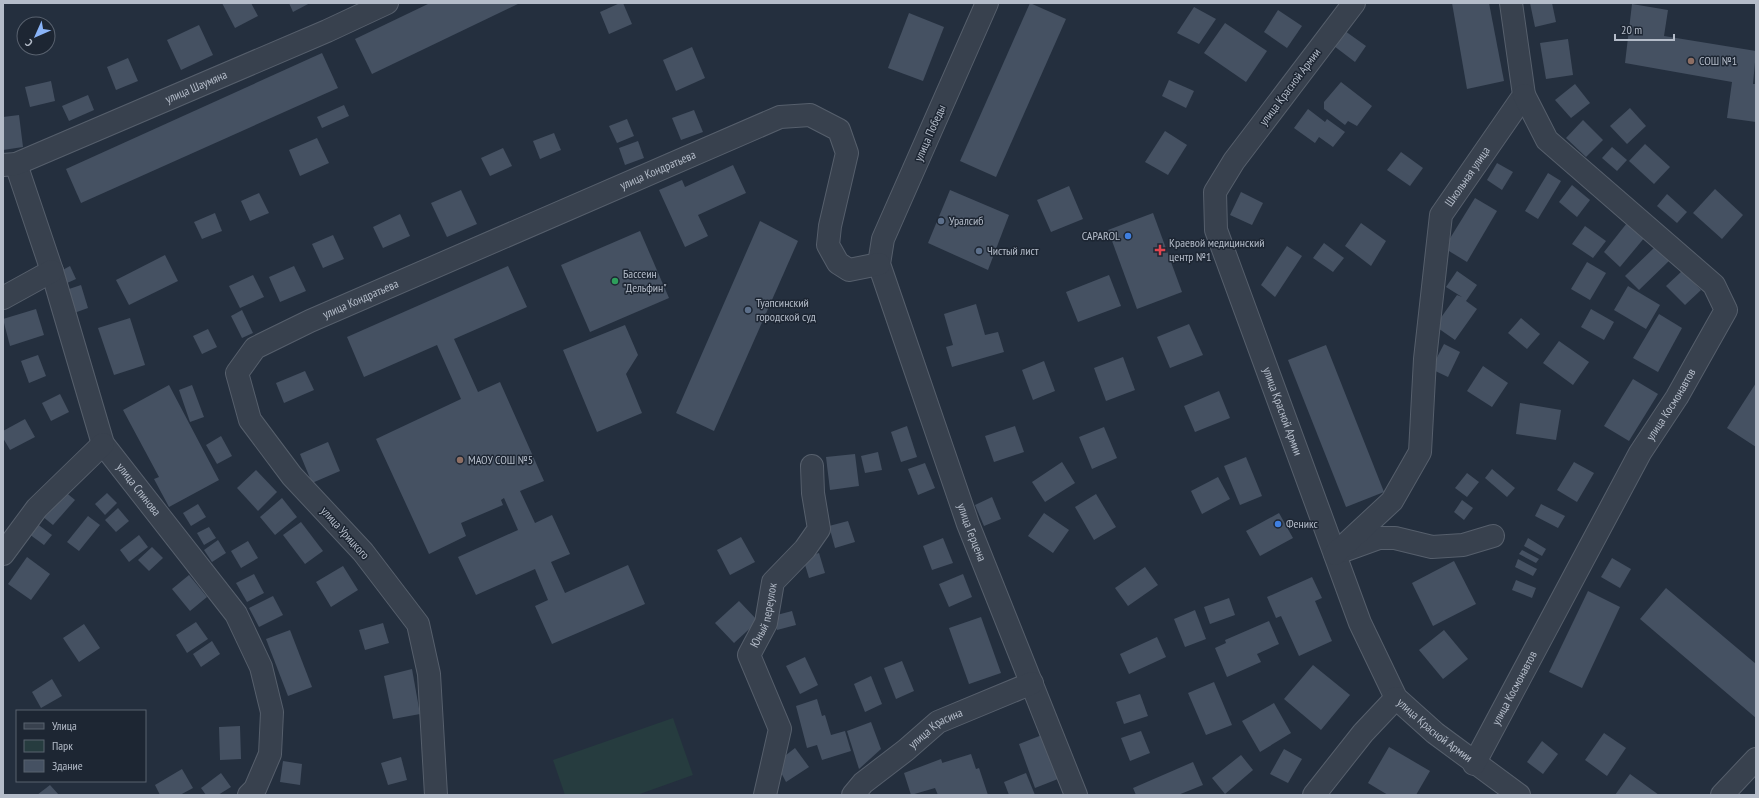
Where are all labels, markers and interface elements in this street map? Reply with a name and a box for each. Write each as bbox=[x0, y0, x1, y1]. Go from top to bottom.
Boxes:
north arrow bbox=[16, 16, 56, 56]
scale bar bbox=[1615, 16, 1674, 42]
text: 20 m bbox=[1621, 22, 1642, 37]
text: С bbox=[22, 36, 36, 50]
street label: улица Красной Армии bbox=[1256, 45, 1324, 128]
place label: СОШ №1 bbox=[1699, 53, 1737, 68]
marker: СОШ №1 bbox=[1686, 56, 1696, 66]
street label: улица Шаумяна bbox=[163, 67, 229, 106]
street label: улица Победы bbox=[910, 102, 949, 163]
street label: Школьная улица bbox=[1441, 143, 1493, 209]
street label: улица Кондратьева bbox=[617, 146, 698, 193]
place label: Уралсиб bbox=[949, 213, 984, 228]
marker: Уралсиб bbox=[936, 216, 946, 226]
place label: CAPAROL bbox=[1082, 228, 1120, 243]
marker: CAPAROL bbox=[1123, 231, 1133, 241]
place label: Краевой медицинский центр №1 bbox=[1169, 235, 1265, 264]
place label: Чистый лист bbox=[987, 243, 1039, 258]
marker: Краевой медицинский центр №1 bbox=[1154, 244, 1166, 256]
marker: Чистый лист bbox=[974, 246, 984, 256]
place label: Бассеин "Дельфин" bbox=[623, 266, 667, 295]
street label: улица Кондратьева bbox=[320, 275, 401, 322]
marker: Бассеин "Дельфин" bbox=[610, 276, 620, 286]
place label: Туапсинский городской суд bbox=[756, 295, 817, 324]
marker: Туапсинский городской суд bbox=[743, 305, 753, 315]
street label: улица Красной Армии bbox=[1260, 365, 1306, 458]
street label: улица Космонавтов bbox=[1642, 366, 1699, 443]
place label: МАОУ СОШ №5 bbox=[468, 452, 533, 467]
marker: МАОУ СОШ №5 bbox=[455, 455, 465, 465]
street label: улица Спинова bbox=[114, 460, 164, 519]
street label: улица Герцена bbox=[954, 501, 990, 563]
street label: улица Урицкого bbox=[318, 503, 373, 562]
place label: Феникс bbox=[1286, 516, 1319, 531]
marker: Феникс bbox=[1273, 519, 1283, 529]
street label: Юный переулок bbox=[746, 581, 780, 650]
street label: улица Космонавтов bbox=[1488, 648, 1540, 728]
street label: улица Красной Армии bbox=[1394, 695, 1476, 765]
street label: улица Красина bbox=[905, 705, 965, 751]
legend bbox=[16, 710, 146, 782]
text: Улица bbox=[52, 718, 77, 733]
text: Парк bbox=[52, 738, 73, 753]
text: Здание bbox=[52, 758, 83, 773]

